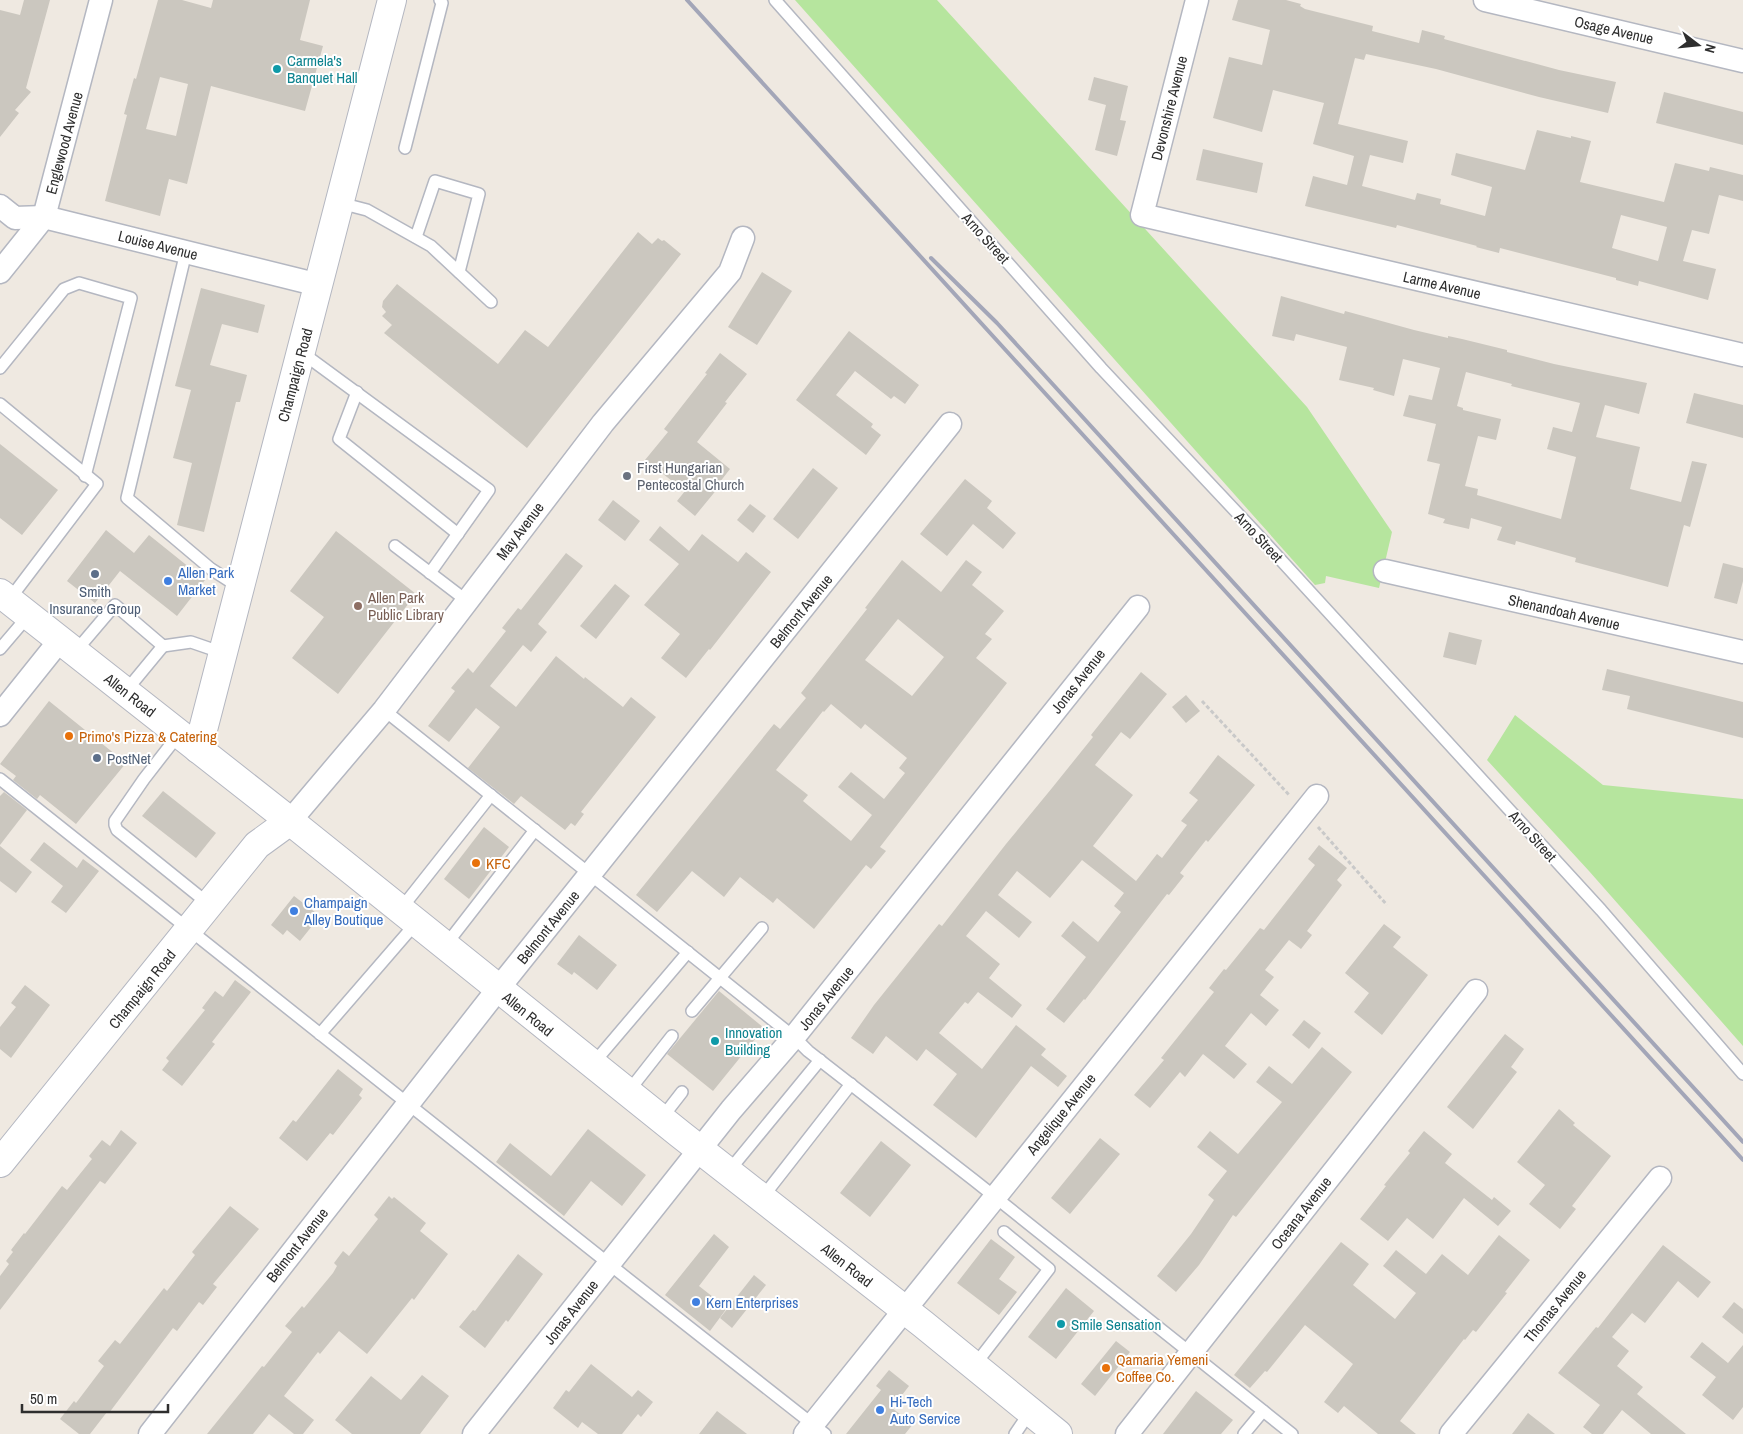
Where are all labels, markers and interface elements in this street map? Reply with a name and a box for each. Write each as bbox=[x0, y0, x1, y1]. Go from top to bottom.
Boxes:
street label: Osage Avenue bbox=[1572, 11, 1656, 49]
north arrow bbox=[1673, 20, 1723, 70]
text: N bbox=[1701, 42, 1720, 55]
place label: Carmela's Banquet Hall bbox=[287, 50, 357, 88]
street label: Devonshire Avenue bbox=[1146, 53, 1192, 163]
marker: Carmela's Banquet Hall bbox=[271, 63, 283, 75]
street label: Englewood Avenue bbox=[40, 89, 88, 196]
street label: Arno Street bbox=[957, 207, 1015, 269]
street label: Louise Avenue bbox=[116, 225, 200, 265]
street label: Larme Avenue bbox=[1401, 266, 1483, 304]
street label: Champaign Road bbox=[272, 326, 318, 424]
place label: First Hungarian Pentecostal Church bbox=[637, 457, 744, 495]
marker: First Hungarian Pentecostal Church bbox=[621, 470, 633, 482]
street label: May Avenue bbox=[491, 498, 549, 564]
street label: Arno Street bbox=[1229, 506, 1288, 567]
place label: Allen Park Market bbox=[177, 562, 235, 600]
marker: Smith Insurance Group bbox=[89, 568, 101, 580]
street label: Belmont Avenue bbox=[765, 570, 837, 652]
marker: Allen Park Market bbox=[162, 575, 174, 587]
place label: Smith Insurance Group bbox=[49, 581, 141, 619]
place label: Allen Park Public Library bbox=[367, 587, 445, 625]
street label: Shenandoah Avenue bbox=[1506, 589, 1622, 635]
marker: Allen Park Public Library bbox=[352, 600, 364, 612]
street label: Jonas Avenue bbox=[1046, 644, 1110, 718]
street label: Allen Road bbox=[99, 668, 160, 722]
place label: Primo's Pizza & Catering bbox=[79, 726, 217, 747]
marker: Primo's Pizza & Catering bbox=[63, 730, 75, 742]
place label: PostNet bbox=[107, 748, 151, 769]
marker: PostNet bbox=[91, 752, 103, 764]
street label: Arno Street bbox=[1504, 805, 1562, 867]
place label: KFC bbox=[486, 853, 511, 874]
marker: KFC bbox=[470, 857, 482, 869]
street label: Belmont Avenue bbox=[512, 886, 584, 968]
place label: Champaign Alley Boutique bbox=[303, 892, 383, 930]
marker: Champaign Alley Boutique bbox=[288, 905, 300, 917]
street label: Champaign Road bbox=[104, 945, 180, 1033]
street label: Jonas Avenue bbox=[794, 961, 859, 1035]
street label: Allen Road bbox=[497, 986, 558, 1041]
place label: Innovation Building bbox=[725, 1022, 782, 1060]
marker: Innovation Building bbox=[709, 1035, 721, 1047]
street label: Angelique Avenue bbox=[1021, 1069, 1101, 1160]
street label: Oceana Avenue bbox=[1266, 1172, 1336, 1254]
street label: Belmont Avenue bbox=[261, 1203, 333, 1287]
street label: Allen Road bbox=[816, 1238, 877, 1292]
street label: Thomas Avenue bbox=[1519, 1265, 1591, 1347]
street label: Jonas Avenue bbox=[539, 1275, 603, 1349]
place label: Kern Enterprises bbox=[706, 1292, 798, 1313]
marker: Kern Enterprises bbox=[690, 1296, 702, 1308]
place label: Smile Sensation bbox=[1071, 1314, 1161, 1335]
marker: Smile Sensation bbox=[1055, 1318, 1067, 1330]
place label: Qamaria Yemeni Coffee Co. bbox=[1116, 1349, 1208, 1387]
marker: Qamaria Yemeni Coffee Co. bbox=[1100, 1362, 1112, 1374]
scale bar bbox=[22, 1382, 169, 1414]
text: 50 m bbox=[30, 1388, 57, 1409]
place label: Hi-Tech Auto Service bbox=[889, 1391, 961, 1429]
marker: Hi-Tech Auto Service bbox=[874, 1404, 886, 1416]

